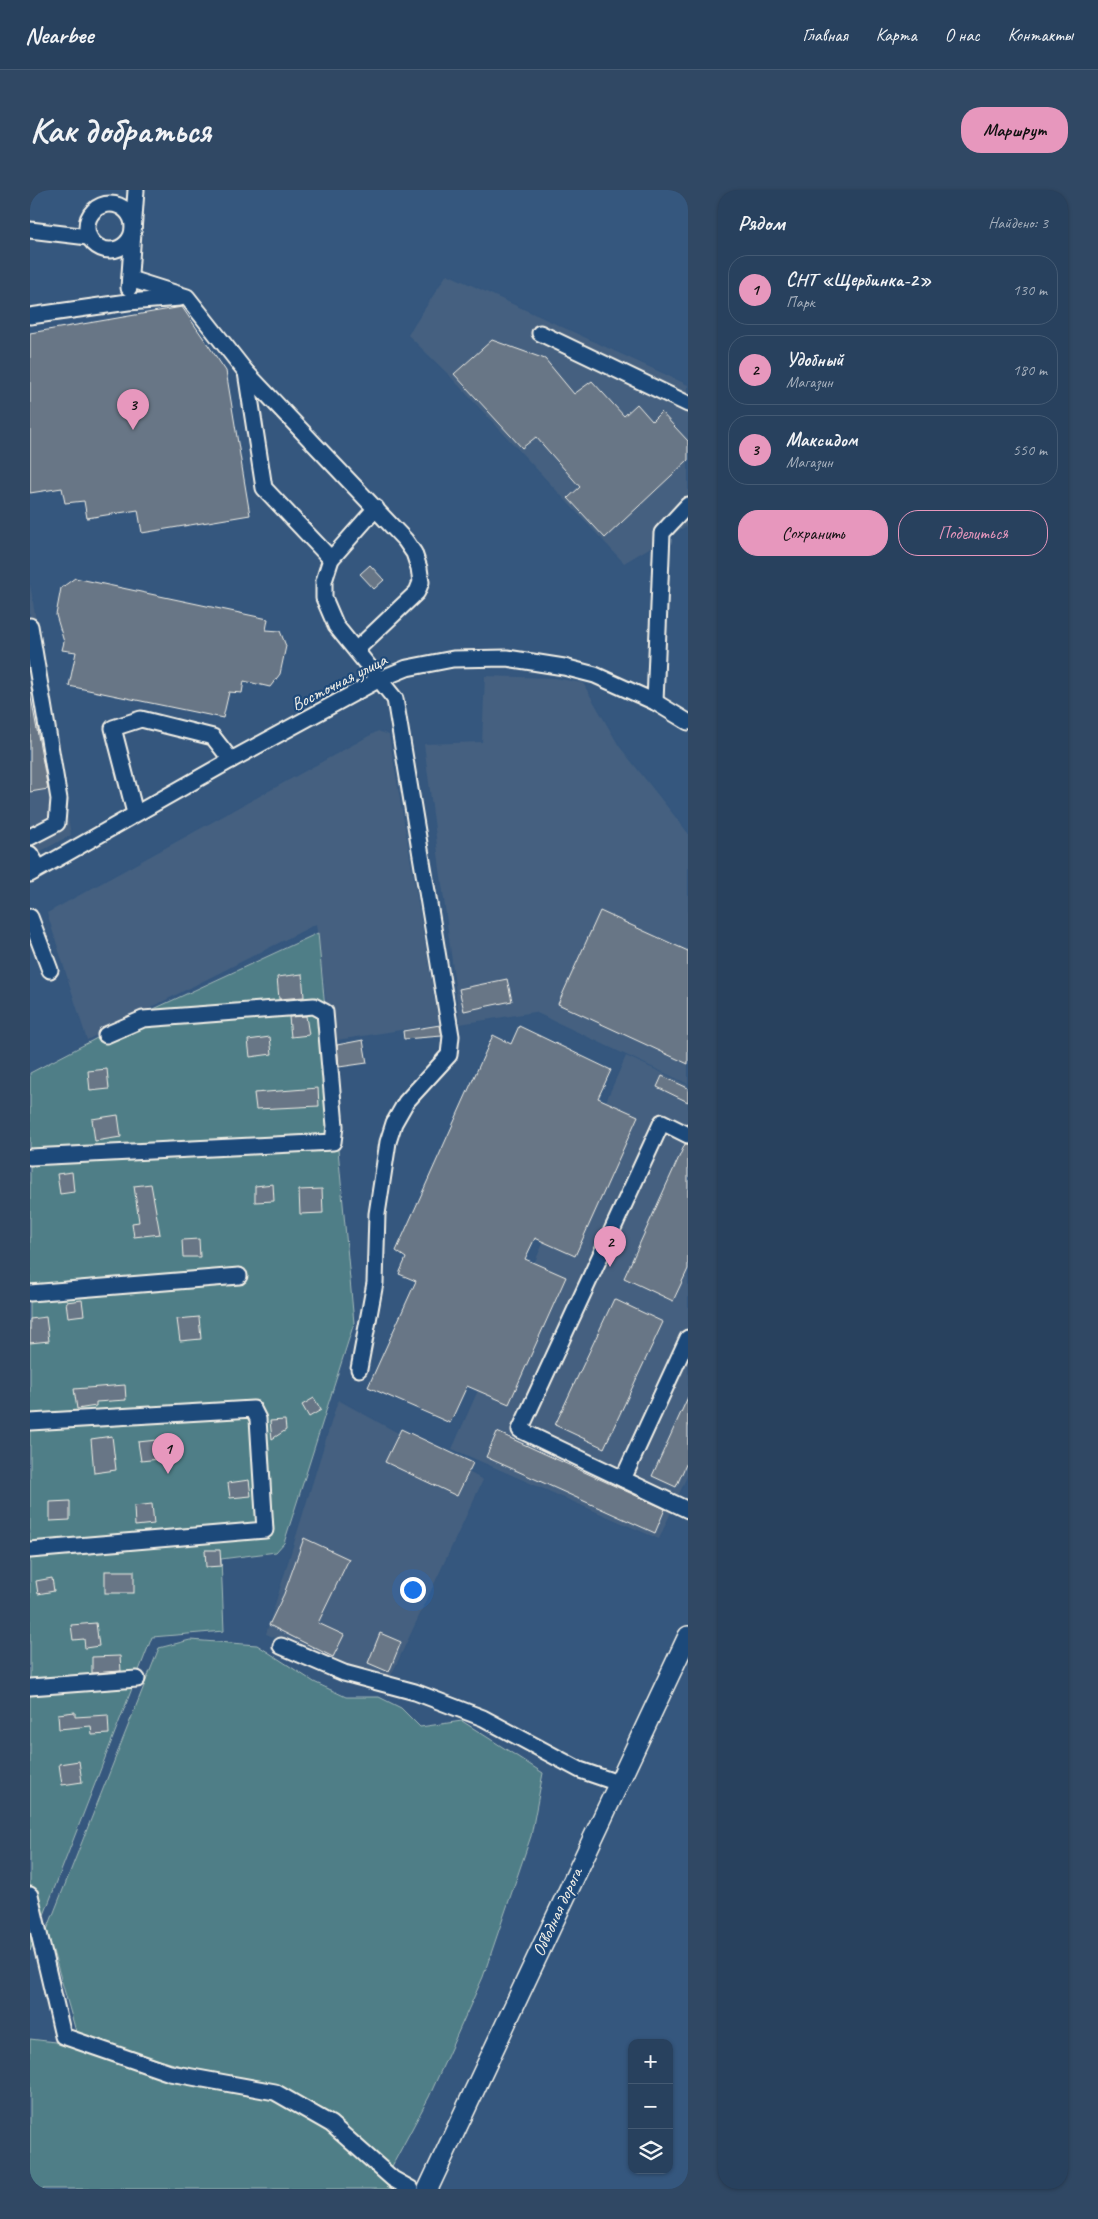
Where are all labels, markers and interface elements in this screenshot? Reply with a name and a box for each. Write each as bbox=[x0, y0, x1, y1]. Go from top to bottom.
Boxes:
text: Nearbee bbox=[25, 20, 93, 50]
text: Главная bbox=[803, 24, 848, 46]
text: Карта bbox=[876, 24, 917, 46]
text: О нас bbox=[945, 24, 980, 46]
text: Контакты bbox=[1008, 24, 1073, 46]
button: Маршрут bbox=[961, 107, 1068, 153]
text: Как добраться bbox=[30, 108, 211, 153]
text: Рядом bbox=[738, 210, 785, 236]
text: Найдено: 3 bbox=[988, 213, 1048, 233]
text: СНТ «Щербинка-2» bbox=[786, 268, 931, 292]
text: 1 bbox=[751, 280, 759, 300]
text: 130 m bbox=[1013, 280, 1047, 300]
text: Парк bbox=[786, 292, 815, 312]
text: Удобный bbox=[786, 348, 843, 372]
text: 2 bbox=[751, 360, 759, 380]
text: 180 m bbox=[1013, 360, 1047, 380]
text: Магазин bbox=[786, 372, 833, 392]
pin: 3 bbox=[117, 389, 149, 430]
text: Максидом bbox=[786, 428, 857, 452]
text: 3 bbox=[751, 440, 759, 460]
text: 550 m bbox=[1013, 440, 1047, 460]
text: Магазин bbox=[786, 452, 833, 472]
button: Сохранить bbox=[738, 510, 888, 556]
button: Поделиться bbox=[898, 510, 1048, 556]
street label: Восточная улица bbox=[288, 648, 391, 715]
pin: 2 bbox=[594, 1226, 626, 1267]
pin: 1 bbox=[152, 1433, 184, 1474]
your location bbox=[400, 1577, 426, 1603]
street label: Обводная дорога bbox=[527, 1863, 588, 1960]
map controls bbox=[628, 2039, 673, 2174]
button: + bbox=[628, 2039, 673, 2084]
button: − bbox=[628, 2084, 673, 2129]
button: layers bbox=[628, 2129, 673, 2174]

